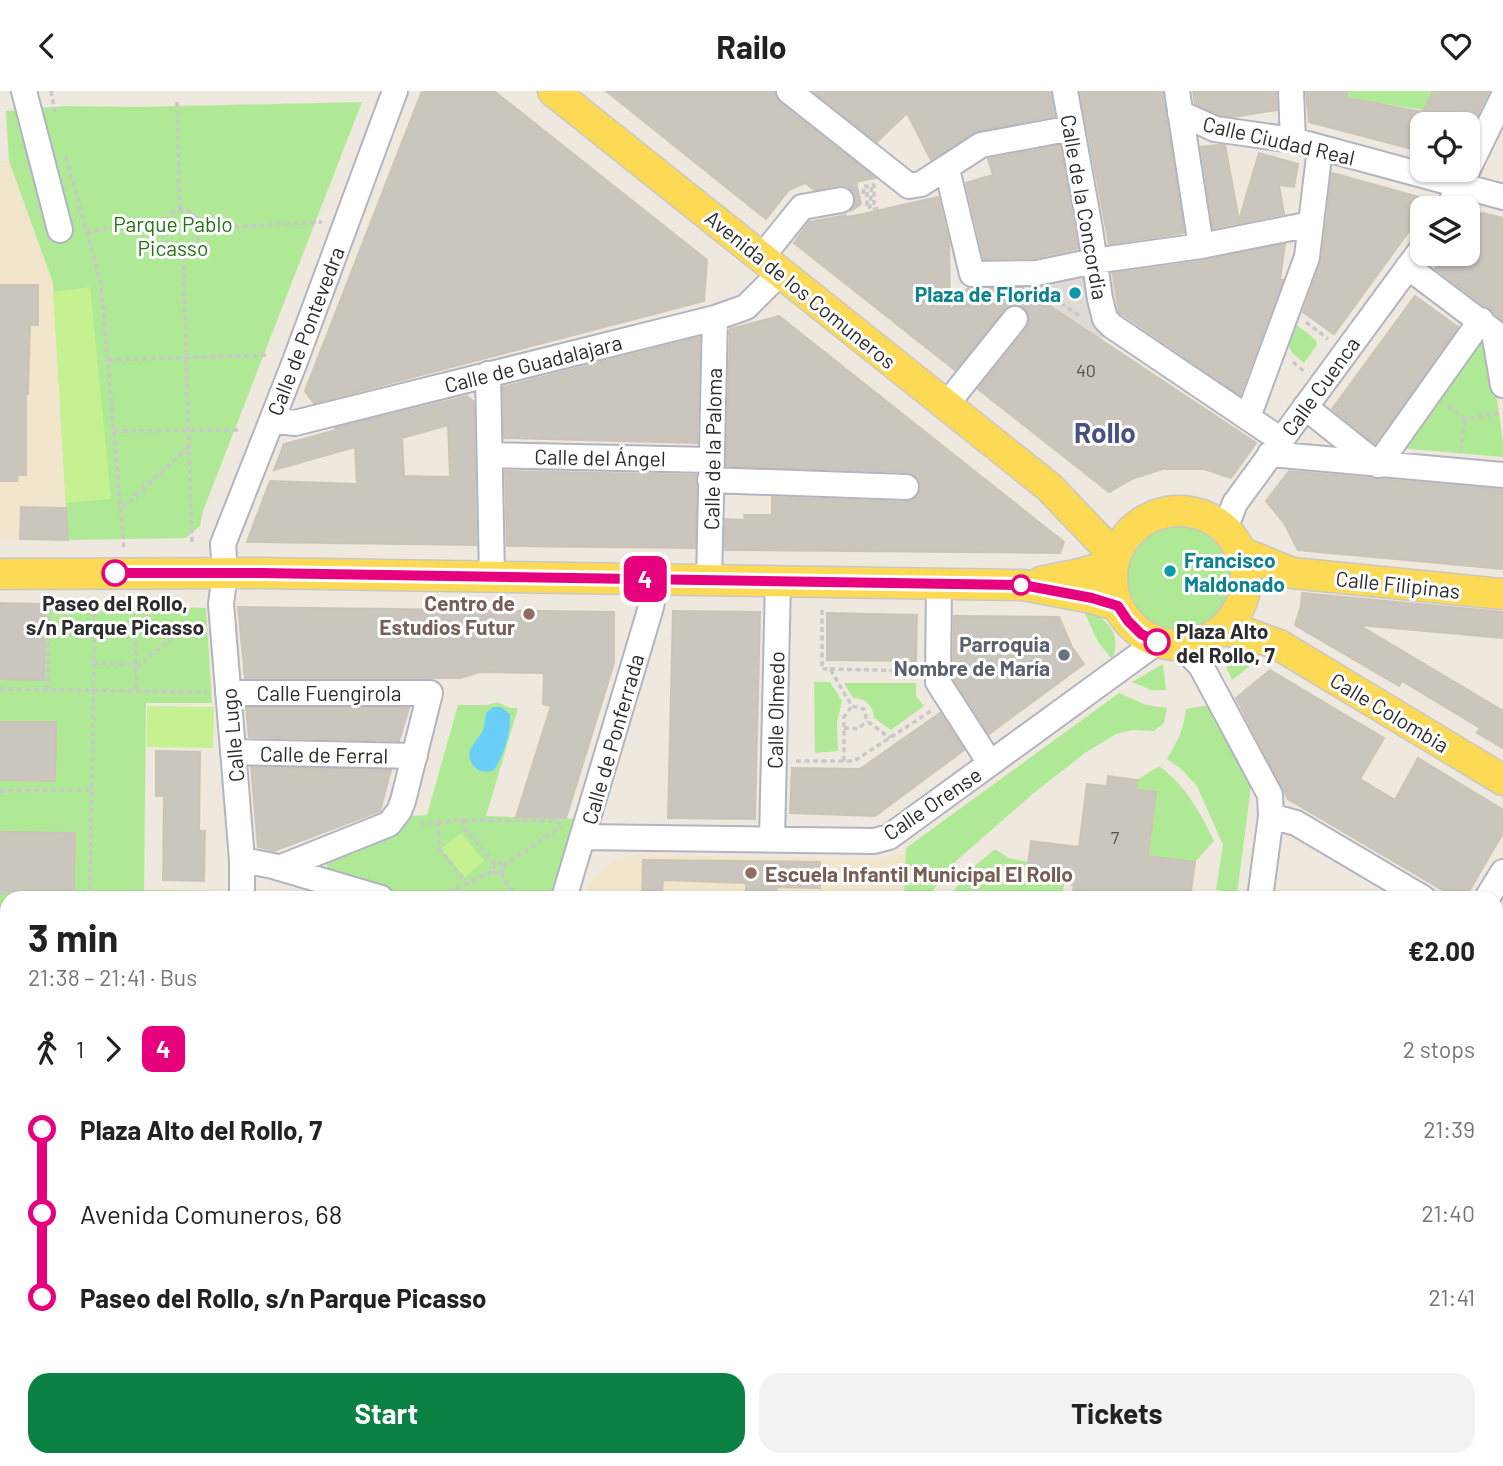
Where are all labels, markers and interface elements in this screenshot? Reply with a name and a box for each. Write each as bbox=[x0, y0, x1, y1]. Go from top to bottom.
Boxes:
icon: back bbox=[28, 27, 66, 65]
text: Railo bbox=[716, 27, 787, 65]
icon: heart bbox=[1437, 27, 1475, 65]
street label: Calle Ciudad Real bbox=[1201, 110, 1357, 170]
street label: Calle de la Concordia bbox=[1056, 112, 1114, 302]
map controls bbox=[1410, 112, 1480, 266]
button: locate bbox=[1410, 112, 1480, 182]
button: layers bbox=[1410, 196, 1480, 266]
street label: Avenida de los Comuneros bbox=[701, 204, 901, 374]
park label: Parque Pablo Picasso bbox=[113, 211, 233, 260]
street label: Calle de Pontevedra bbox=[261, 243, 349, 419]
place label: Plaza de Florida bbox=[915, 281, 1061, 306]
marker: Plaza de Florida bbox=[1067, 285, 1083, 301]
street label: Calle de Guadalajara bbox=[442, 329, 624, 397]
street label: Calle Cuenca bbox=[1276, 332, 1364, 440]
house number: 40 bbox=[1076, 359, 1096, 381]
street label: Calle de la Paloma bbox=[698, 368, 726, 530]
district label: Rollo bbox=[1074, 415, 1136, 449]
street label: Calle del Ángel bbox=[534, 443, 666, 471]
place label: Francisco Maldonado bbox=[1184, 547, 1285, 596]
line badge: 4 bbox=[622, 556, 668, 602]
marker: Paseo del Rollo, s/n Parque Picasso bbox=[102, 560, 128, 586]
marker: Francisco Maldonado bbox=[1162, 563, 1178, 579]
text: 4 bbox=[638, 564, 652, 593]
street label: Calle Filipinas bbox=[1335, 565, 1461, 603]
unlabelled marker bbox=[1011, 575, 1031, 595]
place label: Paseo del Rollo, s/n Parque Picasso bbox=[26, 590, 204, 639]
place label: Centro de Estudios Futur bbox=[379, 590, 515, 639]
marker: Centro de Estudios Futur bbox=[521, 606, 537, 622]
place label: Plaza Alto del Rollo, 7 bbox=[1176, 618, 1275, 667]
marker: Plaza Alto del Rollo, 7 bbox=[1144, 629, 1170, 655]
place label: Parroquia Nombre de María bbox=[894, 631, 1050, 680]
marker: Parroquia Nombre de María bbox=[1056, 647, 1072, 663]
street label: Calle de Ponferrada bbox=[576, 651, 648, 827]
street label: Calle Olmedo bbox=[761, 651, 789, 769]
street label: Calle Colombia bbox=[1326, 667, 1454, 757]
street label: Calle Fuengirola bbox=[257, 680, 401, 705]
street label: Calle Lugo bbox=[215, 687, 249, 783]
street label: Calle de Ferral bbox=[260, 740, 388, 768]
street label: Calle Orense bbox=[878, 761, 986, 845]
house number: 7 bbox=[1111, 826, 1120, 848]
place label: Escuela Infantil Municipal El Rollo bbox=[765, 861, 1073, 886]
marker: Escuela Infantil Municipal El Rollo bbox=[743, 865, 759, 881]
text: 3 min bbox=[28, 914, 118, 960]
text: €2.00 bbox=[1408, 935, 1475, 966]
text: 21:38 – 21:41 · Bus bbox=[28, 963, 197, 991]
icon: walk bbox=[28, 1030, 66, 1068]
icon: forward bbox=[94, 1030, 132, 1068]
text: 4 bbox=[156, 1034, 171, 1063]
text: 1 bbox=[76, 1035, 84, 1063]
text: 2 stops bbox=[1403, 1035, 1475, 1063]
text: Plaza Alto del Rollo, 7 bbox=[80, 1114, 322, 1145]
text: 21:39 bbox=[1423, 1115, 1475, 1143]
text: Avenida Comuneros, 68 bbox=[80, 1198, 342, 1229]
text: 21:40 bbox=[1421, 1199, 1475, 1227]
text: Paseo del Rollo, s/n Parque Picasso bbox=[80, 1282, 487, 1313]
text: 21:41 bbox=[1429, 1283, 1475, 1311]
button: Start bbox=[28, 1373, 745, 1453]
button: Tickets bbox=[759, 1373, 1475, 1453]

